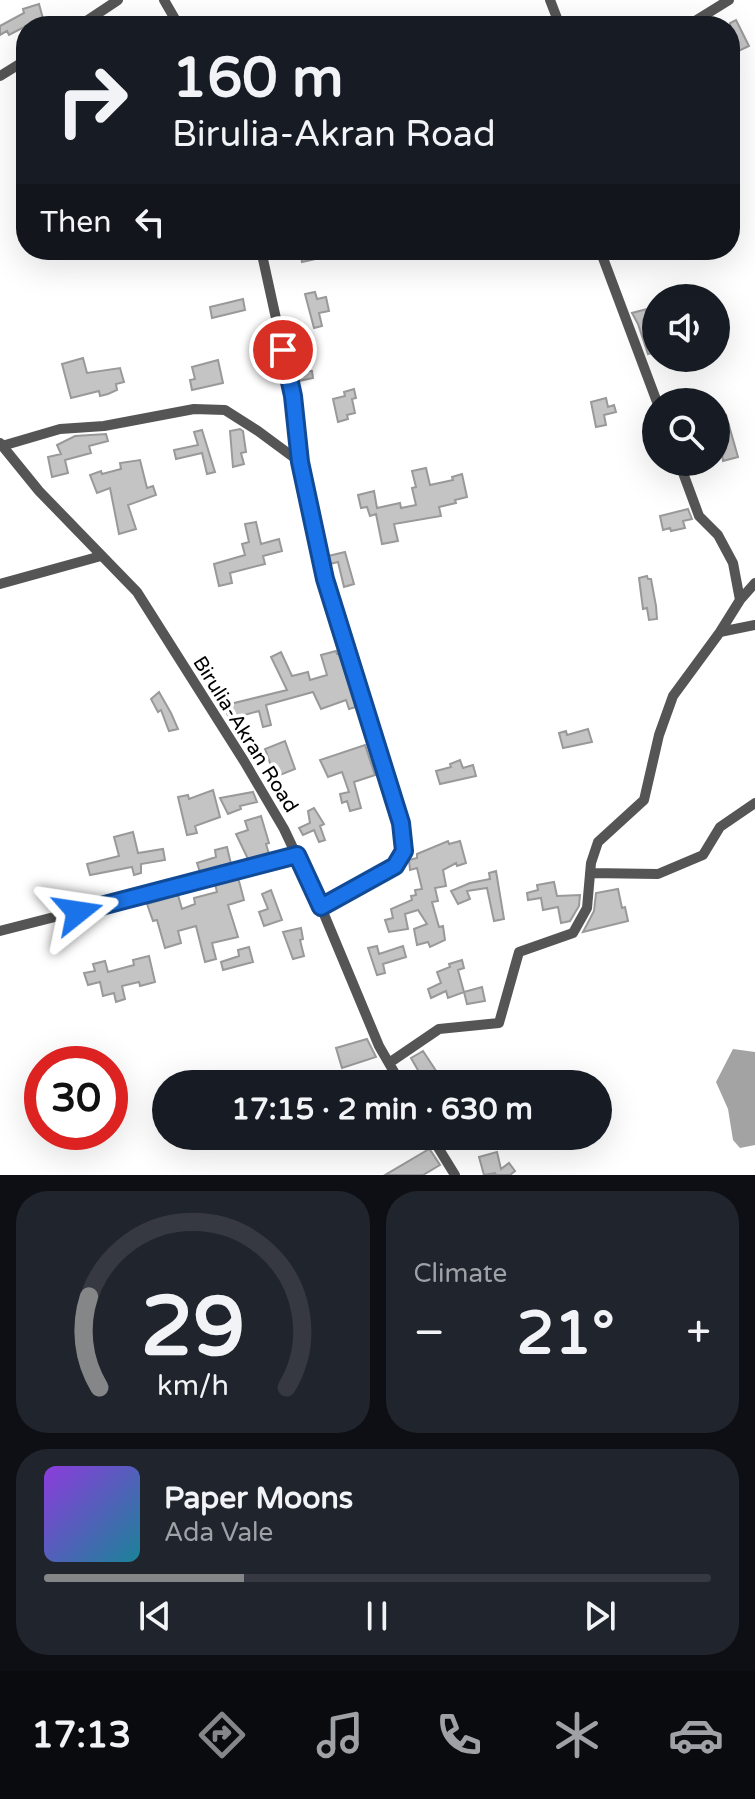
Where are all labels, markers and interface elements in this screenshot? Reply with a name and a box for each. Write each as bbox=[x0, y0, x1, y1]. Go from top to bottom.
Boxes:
text: 160 m bbox=[172, 45, 343, 112]
icon: right bbox=[40, 48, 144, 152]
text: Birulia-Akran Road bbox=[172, 113, 496, 156]
icon: left bbox=[128, 200, 172, 244]
text: Then bbox=[40, 204, 112, 241]
map controls bbox=[642, 284, 730, 476]
button: sound bbox=[642, 284, 730, 372]
pin bbox=[249, 316, 317, 384]
icon: arrive bbox=[261, 328, 305, 372]
button: search bbox=[642, 388, 730, 476]
street label: Birulia-Akran Road bbox=[187, 652, 303, 817]
position arrow bbox=[36, 870, 120, 954]
speed limit sign: 30 bbox=[24, 1046, 128, 1150]
text: 17:15 · 2 min · 630 m bbox=[231, 1091, 533, 1128]
text: Climate bbox=[414, 1258, 507, 1289]
text: 29 bbox=[141, 1278, 245, 1378]
text: 21° bbox=[517, 1298, 615, 1370]
text: − bbox=[414, 1307, 445, 1360]
text: + bbox=[686, 1307, 711, 1360]
text: km/h bbox=[157, 1369, 229, 1403]
text: Paper Moons bbox=[164, 1480, 353, 1517]
text: Ada Vale bbox=[164, 1517, 273, 1548]
icon: previous bbox=[133, 1594, 177, 1638]
icon: pause bbox=[355, 1594, 399, 1638]
icon: next bbox=[578, 1594, 622, 1638]
icon: directions bbox=[194, 1707, 250, 1763]
icon: music bbox=[312, 1707, 368, 1763]
icon: phone bbox=[431, 1707, 487, 1763]
icon: climate bbox=[549, 1707, 605, 1763]
icon: car bbox=[668, 1707, 724, 1763]
text: 17:13 bbox=[31, 1714, 131, 1757]

